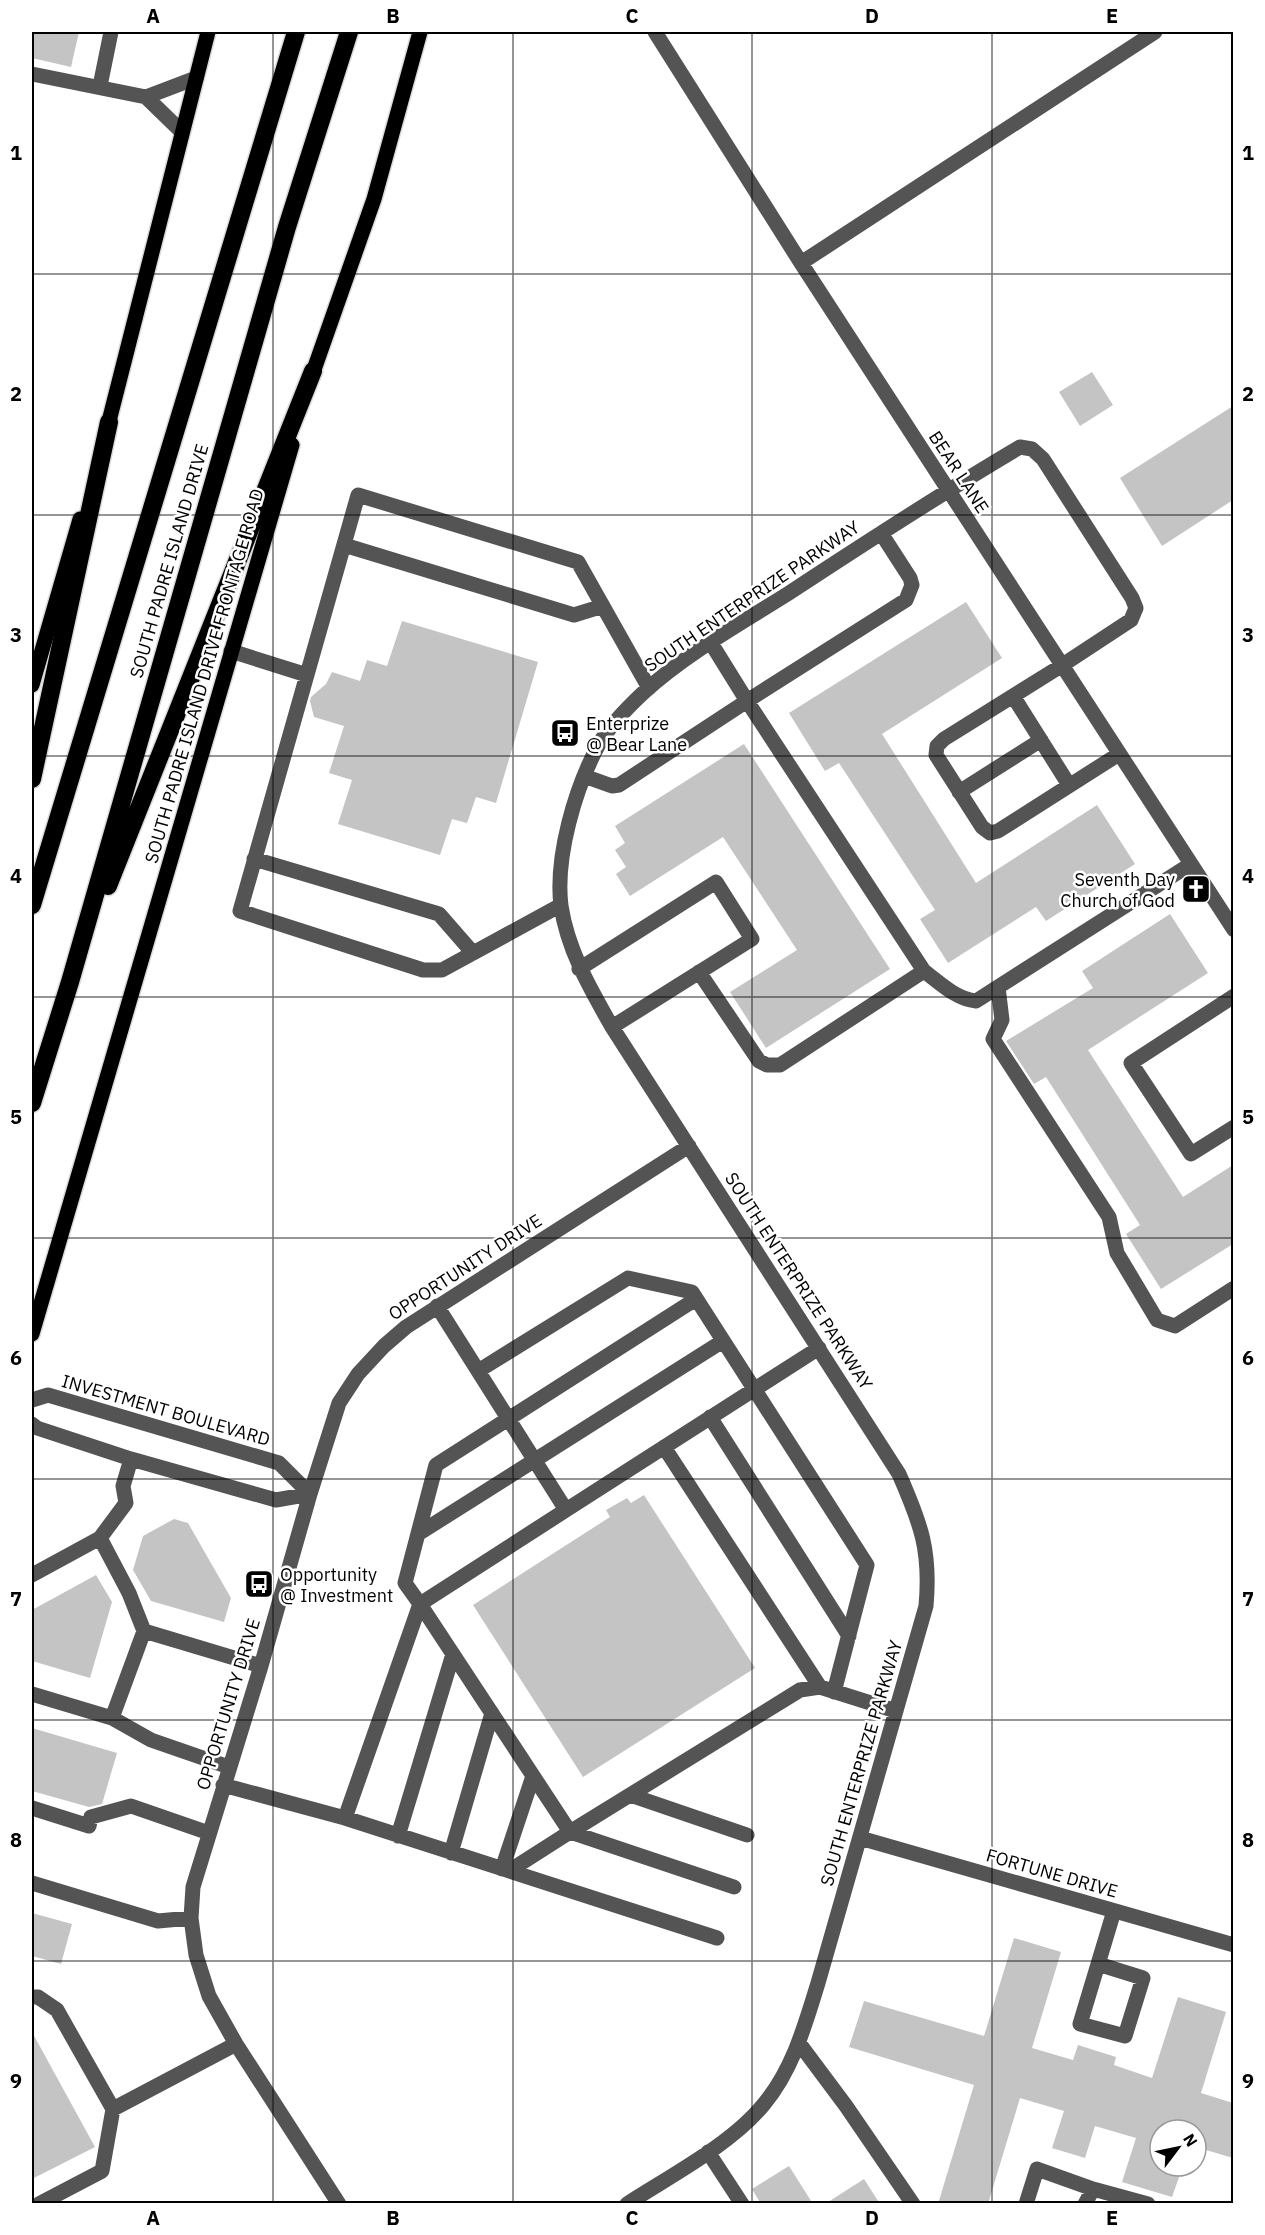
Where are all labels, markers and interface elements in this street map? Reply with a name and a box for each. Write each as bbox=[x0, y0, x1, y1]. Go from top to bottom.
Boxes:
text: A bbox=[146, 2, 160, 29]
text: B bbox=[386, 2, 400, 29]
text: C bbox=[625, 2, 639, 29]
text: D bbox=[865, 2, 879, 29]
text: E bbox=[1106, 2, 1118, 29]
text: 1 bbox=[10, 139, 22, 166]
text: 1 bbox=[1242, 139, 1254, 166]
text: 2 bbox=[10, 380, 22, 407]
text: 2 bbox=[1242, 380, 1254, 407]
street label: BEAR LANE bbox=[924, 426, 994, 518]
street label: SOUTH PADRE ISLAND DRIVE bbox=[125, 441, 213, 681]
street label: SOUTH PADRE ISLAND DRIVE FRONTAGE ROAD bbox=[139, 486, 269, 866]
street label: SOUTH ENTERPRIZE PARKWAY bbox=[640, 515, 864, 677]
text: 3 bbox=[10, 621, 22, 648]
text: 3 bbox=[1242, 621, 1254, 648]
place label: Enterprize @ Bear Lane bbox=[586, 712, 687, 756]
bus stop icon: Enterprize @ Bear Lane bbox=[549, 717, 581, 749]
text: 4 bbox=[10, 862, 22, 889]
text: 4 bbox=[1242, 862, 1254, 889]
place label: Seventh Day Church of God bbox=[1060, 868, 1175, 912]
church icon: Seventh Day Church of God bbox=[1180, 873, 1212, 905]
text: 5 bbox=[10, 1103, 22, 1130]
text: 5 bbox=[1242, 1103, 1254, 1130]
street label: SOUTH ENTERPRIZE PARKWAY bbox=[720, 1168, 878, 1394]
street label: OPPORTUNITY DRIVE bbox=[384, 1209, 546, 1325]
text: 6 bbox=[10, 1344, 22, 1371]
text: 6 bbox=[1242, 1344, 1254, 1371]
street label: INVESTMENT BOULEVARD bbox=[59, 1369, 273, 1451]
place label: Opportunity @ Investment bbox=[280, 1563, 393, 1607]
bus stop icon: Opportunity @ Investment bbox=[243, 1568, 275, 1600]
text: 7 bbox=[10, 1585, 22, 1612]
text: 7 bbox=[1242, 1585, 1254, 1612]
street label: OPPORTUNITY DRIVE bbox=[191, 1615, 265, 1793]
street label: SOUTH ENTERPRIZE PARKWAY bbox=[815, 1637, 907, 1889]
text: 8 bbox=[10, 1826, 22, 1853]
text: 8 bbox=[1242, 1826, 1254, 1853]
street label: FORTUNE DRIVE bbox=[984, 1843, 1120, 1903]
text: 9 bbox=[10, 2067, 22, 2094]
text: 9 bbox=[1242, 2067, 1254, 2094]
north arrow bbox=[1148, 2118, 1208, 2178]
text: N bbox=[1179, 2130, 1202, 2150]
text: A bbox=[146, 2204, 160, 2231]
text: B bbox=[386, 2204, 400, 2231]
text: C bbox=[625, 2204, 639, 2231]
text: D bbox=[865, 2204, 879, 2231]
text: E bbox=[1106, 2204, 1118, 2231]

